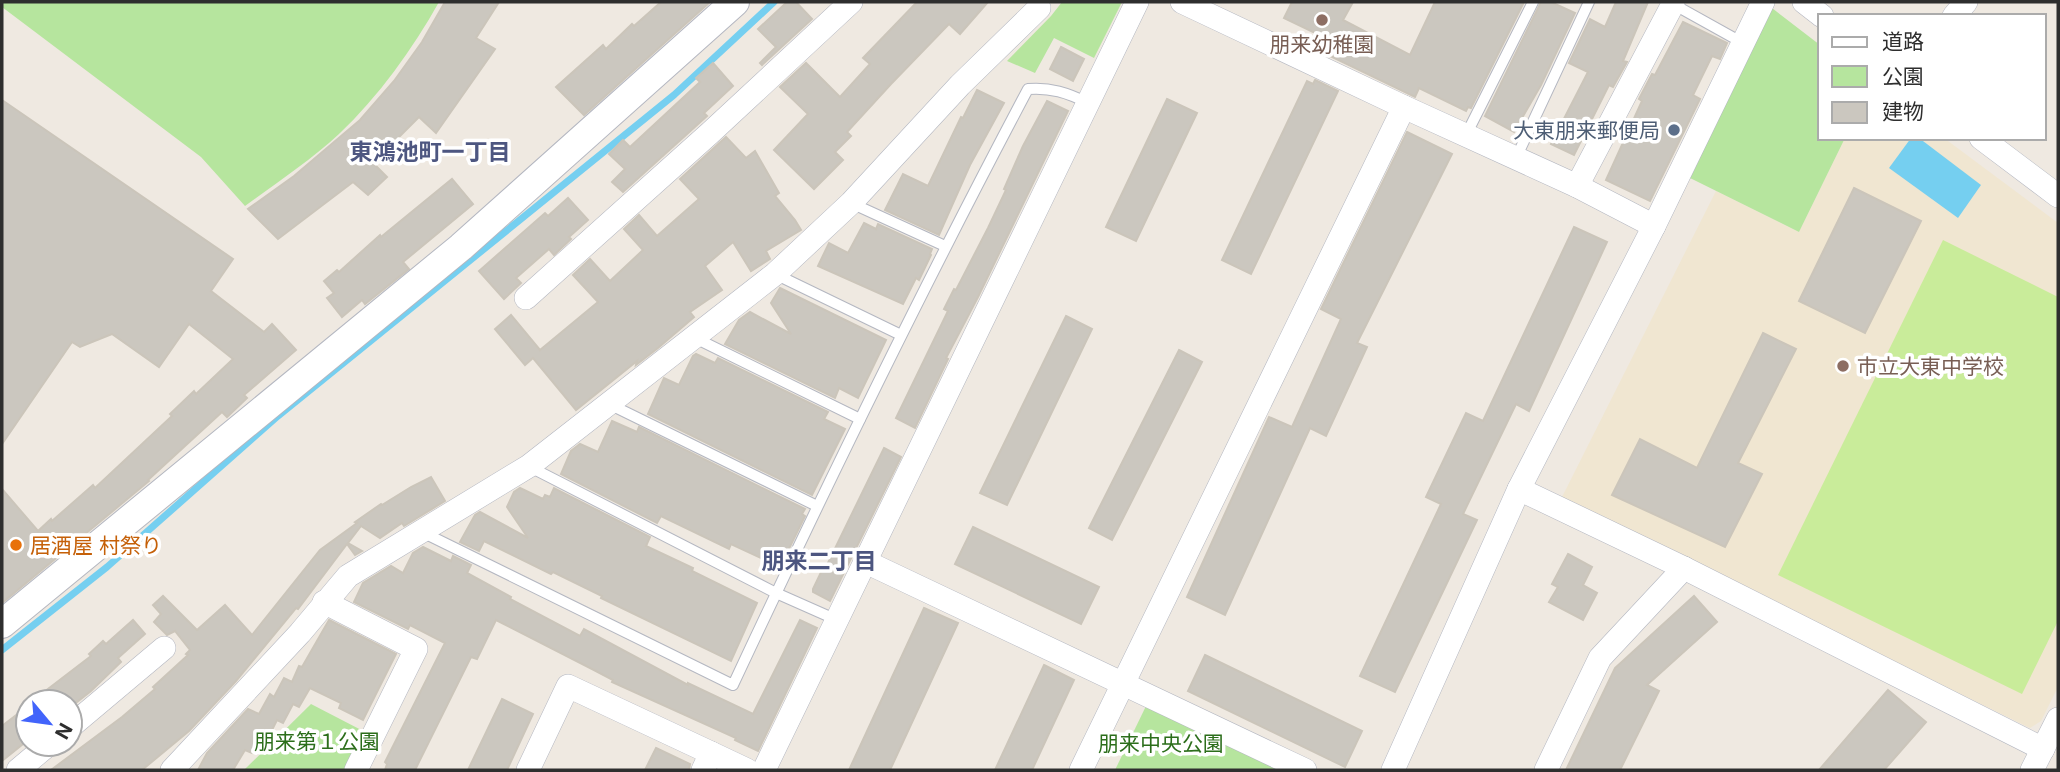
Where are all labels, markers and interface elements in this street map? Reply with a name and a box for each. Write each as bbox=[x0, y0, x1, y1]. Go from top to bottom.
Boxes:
marker: 朋来幼稚園 bbox=[1314, 12, 1330, 28]
legend bbox=[1818, 14, 2046, 140]
text: 道路 bbox=[1882, 29, 1924, 54]
place label: 朋来幼稚園 bbox=[1270, 32, 1375, 57]
text: 公園 bbox=[1882, 64, 1924, 89]
text: 建物 bbox=[1882, 99, 1924, 124]
place label: 大東朋来郵便局 bbox=[1513, 118, 1660, 143]
marker: 大東朋来郵便局 bbox=[1666, 122, 1682, 138]
district label: 東鴻池町一丁目 bbox=[350, 138, 511, 166]
place label: 市立大東中学校 bbox=[1857, 354, 2004, 379]
marker: 市立大東中学校 bbox=[1835, 358, 1851, 374]
place label: 居酒屋 村祭り bbox=[30, 533, 162, 558]
marker: 居酒屋 村祭り bbox=[8, 537, 24, 553]
district label: 朋来二丁目 bbox=[762, 547, 877, 575]
north arrow bbox=[14, 688, 84, 758]
text: N bbox=[50, 719, 77, 743]
park label: 朋来第１公園 bbox=[254, 729, 380, 754]
park label: 朋来中央公園 bbox=[1098, 731, 1224, 756]

